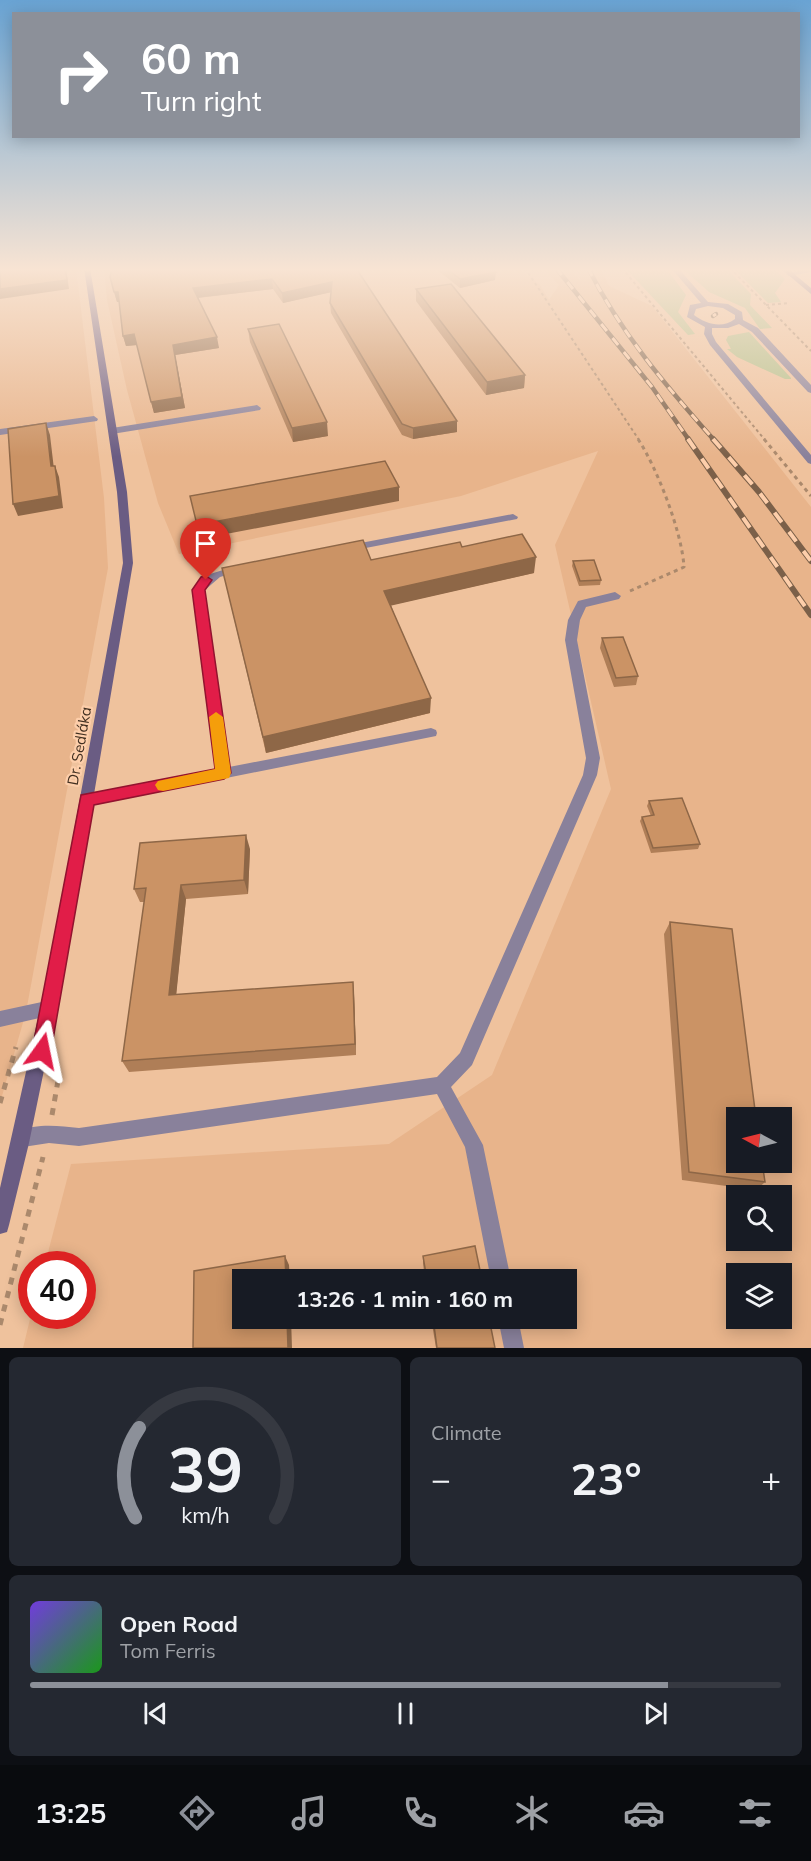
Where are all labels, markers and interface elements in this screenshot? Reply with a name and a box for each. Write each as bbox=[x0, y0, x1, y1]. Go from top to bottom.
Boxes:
text: 60 m bbox=[141, 32, 241, 85]
icon: right bbox=[42, 36, 120, 114]
text: Turn right bbox=[141, 84, 261, 118]
pin bbox=[180, 518, 231, 580]
icon: arrive bbox=[189, 527, 222, 560]
street label: Dr. Sedláka bbox=[63, 705, 95, 787]
position arrow bbox=[10, 1019, 74, 1083]
north arrow bbox=[726, 1107, 792, 1173]
map controls bbox=[726, 1107, 792, 1329]
button: search bbox=[726, 1185, 792, 1251]
speed limit sign: 40 bbox=[18, 1251, 96, 1329]
button: layers bbox=[726, 1263, 792, 1329]
text: 13:26 · 1 min · 160 m bbox=[296, 1285, 513, 1313]
text: Climate bbox=[431, 1420, 502, 1445]
text: 39 bbox=[168, 1429, 242, 1508]
text: 23° bbox=[570, 1450, 642, 1506]
text: − bbox=[431, 1458, 451, 1499]
text: + bbox=[761, 1458, 781, 1499]
text: km/h bbox=[181, 1502, 229, 1529]
text: Open Road bbox=[120, 1610, 238, 1638]
text: Tom Ferris bbox=[120, 1638, 216, 1663]
icon: previous bbox=[139, 1697, 172, 1730]
icon: pause bbox=[389, 1697, 422, 1730]
icon: next bbox=[639, 1697, 672, 1730]
icon: directions bbox=[176, 1792, 218, 1834]
icon: music bbox=[288, 1792, 330, 1834]
icon: phone bbox=[399, 1792, 441, 1834]
icon: climate bbox=[511, 1792, 553, 1834]
icon: car bbox=[623, 1792, 665, 1834]
icon: filters bbox=[734, 1792, 776, 1834]
text: 13:25 bbox=[35, 1796, 106, 1830]

